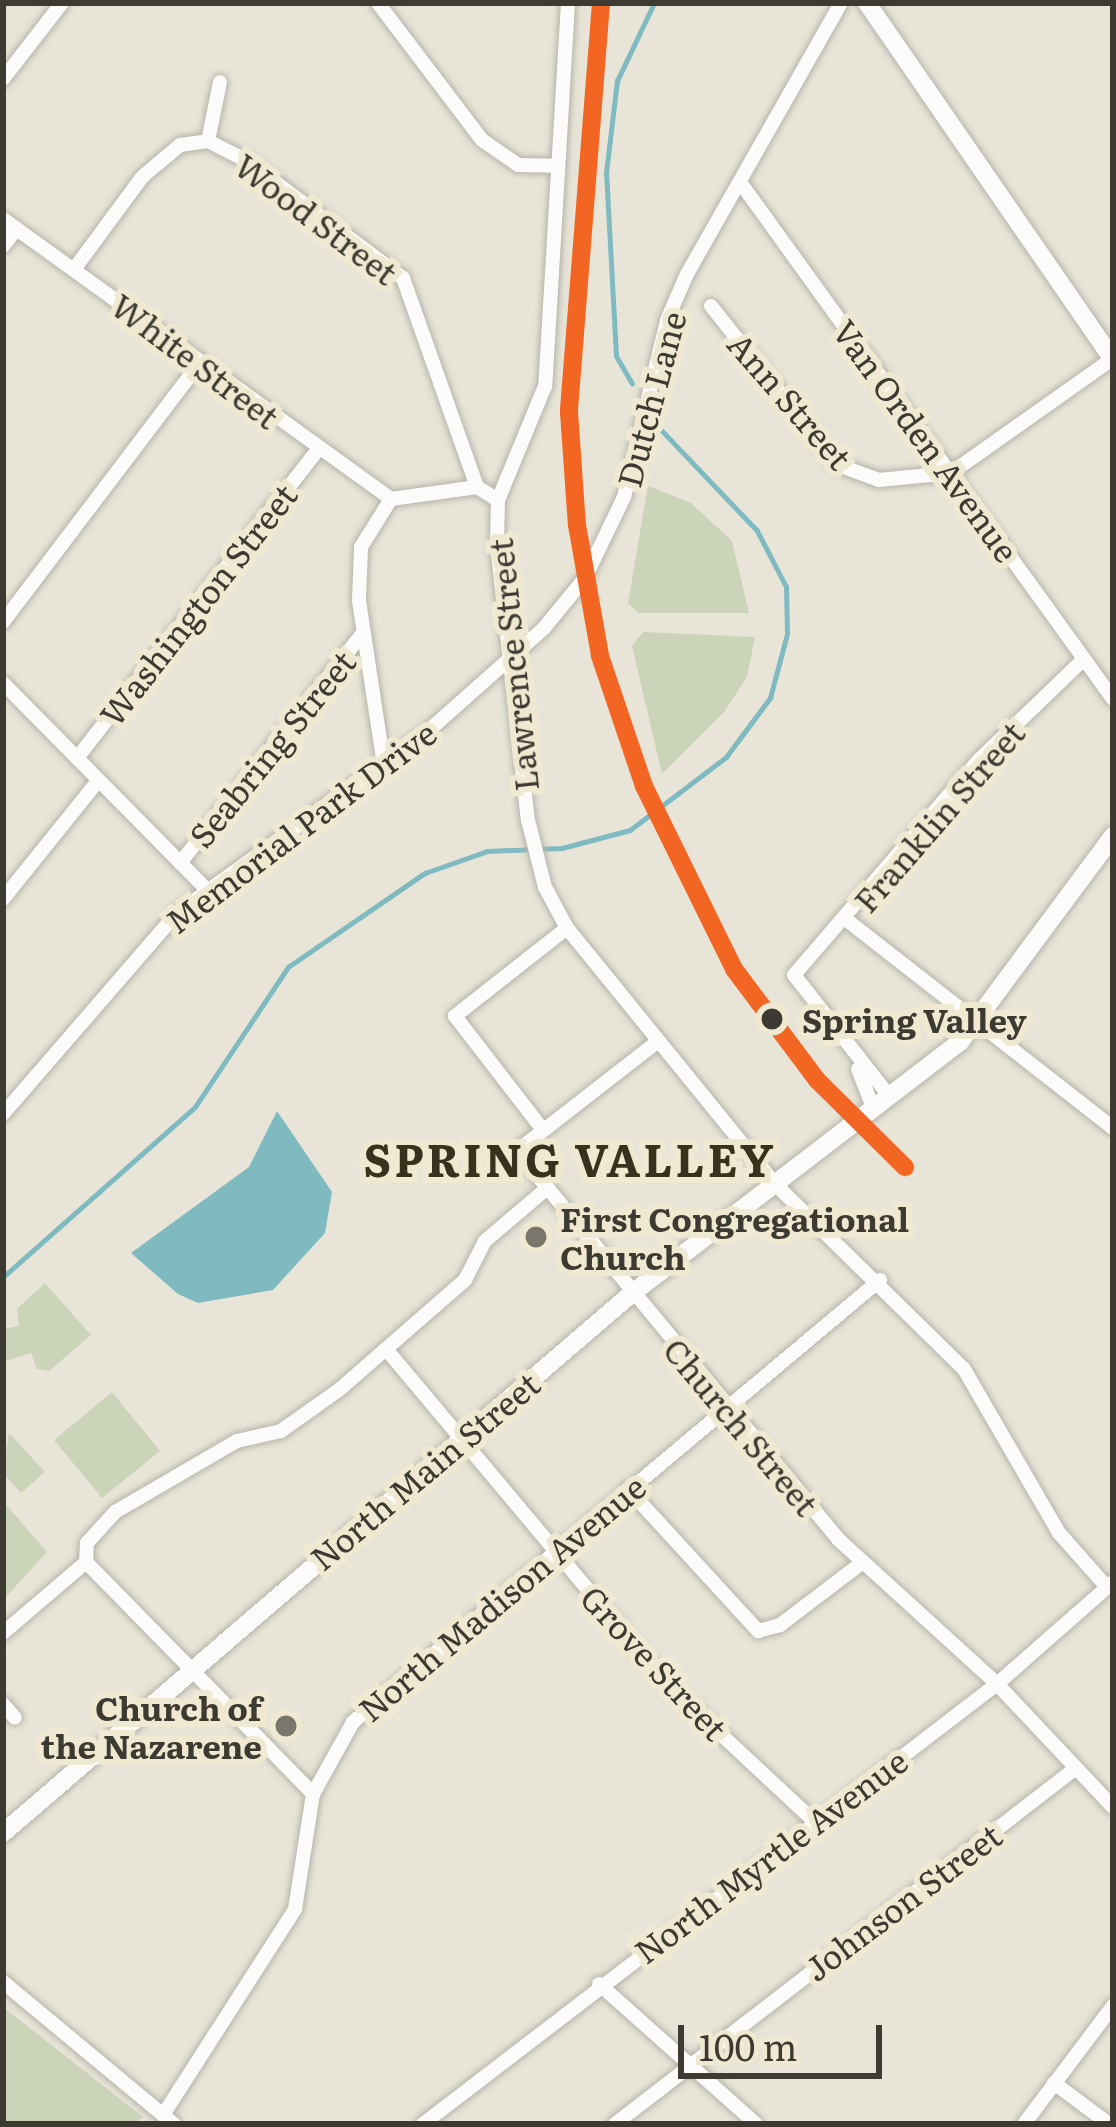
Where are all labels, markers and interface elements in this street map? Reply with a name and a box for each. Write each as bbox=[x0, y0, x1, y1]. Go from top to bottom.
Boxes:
street label: Wood Street bbox=[228, 144, 406, 292]
street label: White Street bbox=[105, 284, 287, 436]
street label: Dutch Lane bbox=[608, 307, 692, 491]
street label: Van Orden Avenue bbox=[826, 311, 1028, 569]
street label: Ann Street bbox=[721, 324, 861, 476]
street label: Washington Street bbox=[90, 475, 304, 733]
street label: Lawrence Street bbox=[479, 537, 545, 793]
street label: Seabring Street bbox=[180, 642, 362, 854]
street label: Memorial Park Drive bbox=[157, 712, 443, 940]
street label: Franklin Street bbox=[844, 713, 1032, 919]
place label: Spring Valley bbox=[802, 999, 1027, 1039]
marker: Spring Valley bbox=[753, 1000, 791, 1038]
district label: SPRING VALLEY bbox=[364, 1131, 776, 1185]
place label: First Congregational Church bbox=[560, 1198, 909, 1276]
marker: First Congregational Church bbox=[523, 1224, 549, 1250]
street label: Church Street bbox=[656, 1329, 828, 1523]
street label: North Main Street bbox=[302, 1363, 546, 1577]
street label: North Madison Avenue bbox=[350, 1466, 652, 1728]
street label: Grove Street bbox=[574, 1577, 736, 1747]
place label: Church of the Nazarene bbox=[41, 1687, 262, 1765]
marker: Church of the Nazarene bbox=[273, 1713, 299, 1739]
street label: North Myrtle Avenue bbox=[626, 1740, 914, 1970]
street label: Johnson Street bbox=[796, 1814, 1008, 1988]
scale bar bbox=[684, 2001, 888, 2075]
text: 100 m bbox=[699, 2019, 797, 2072]

